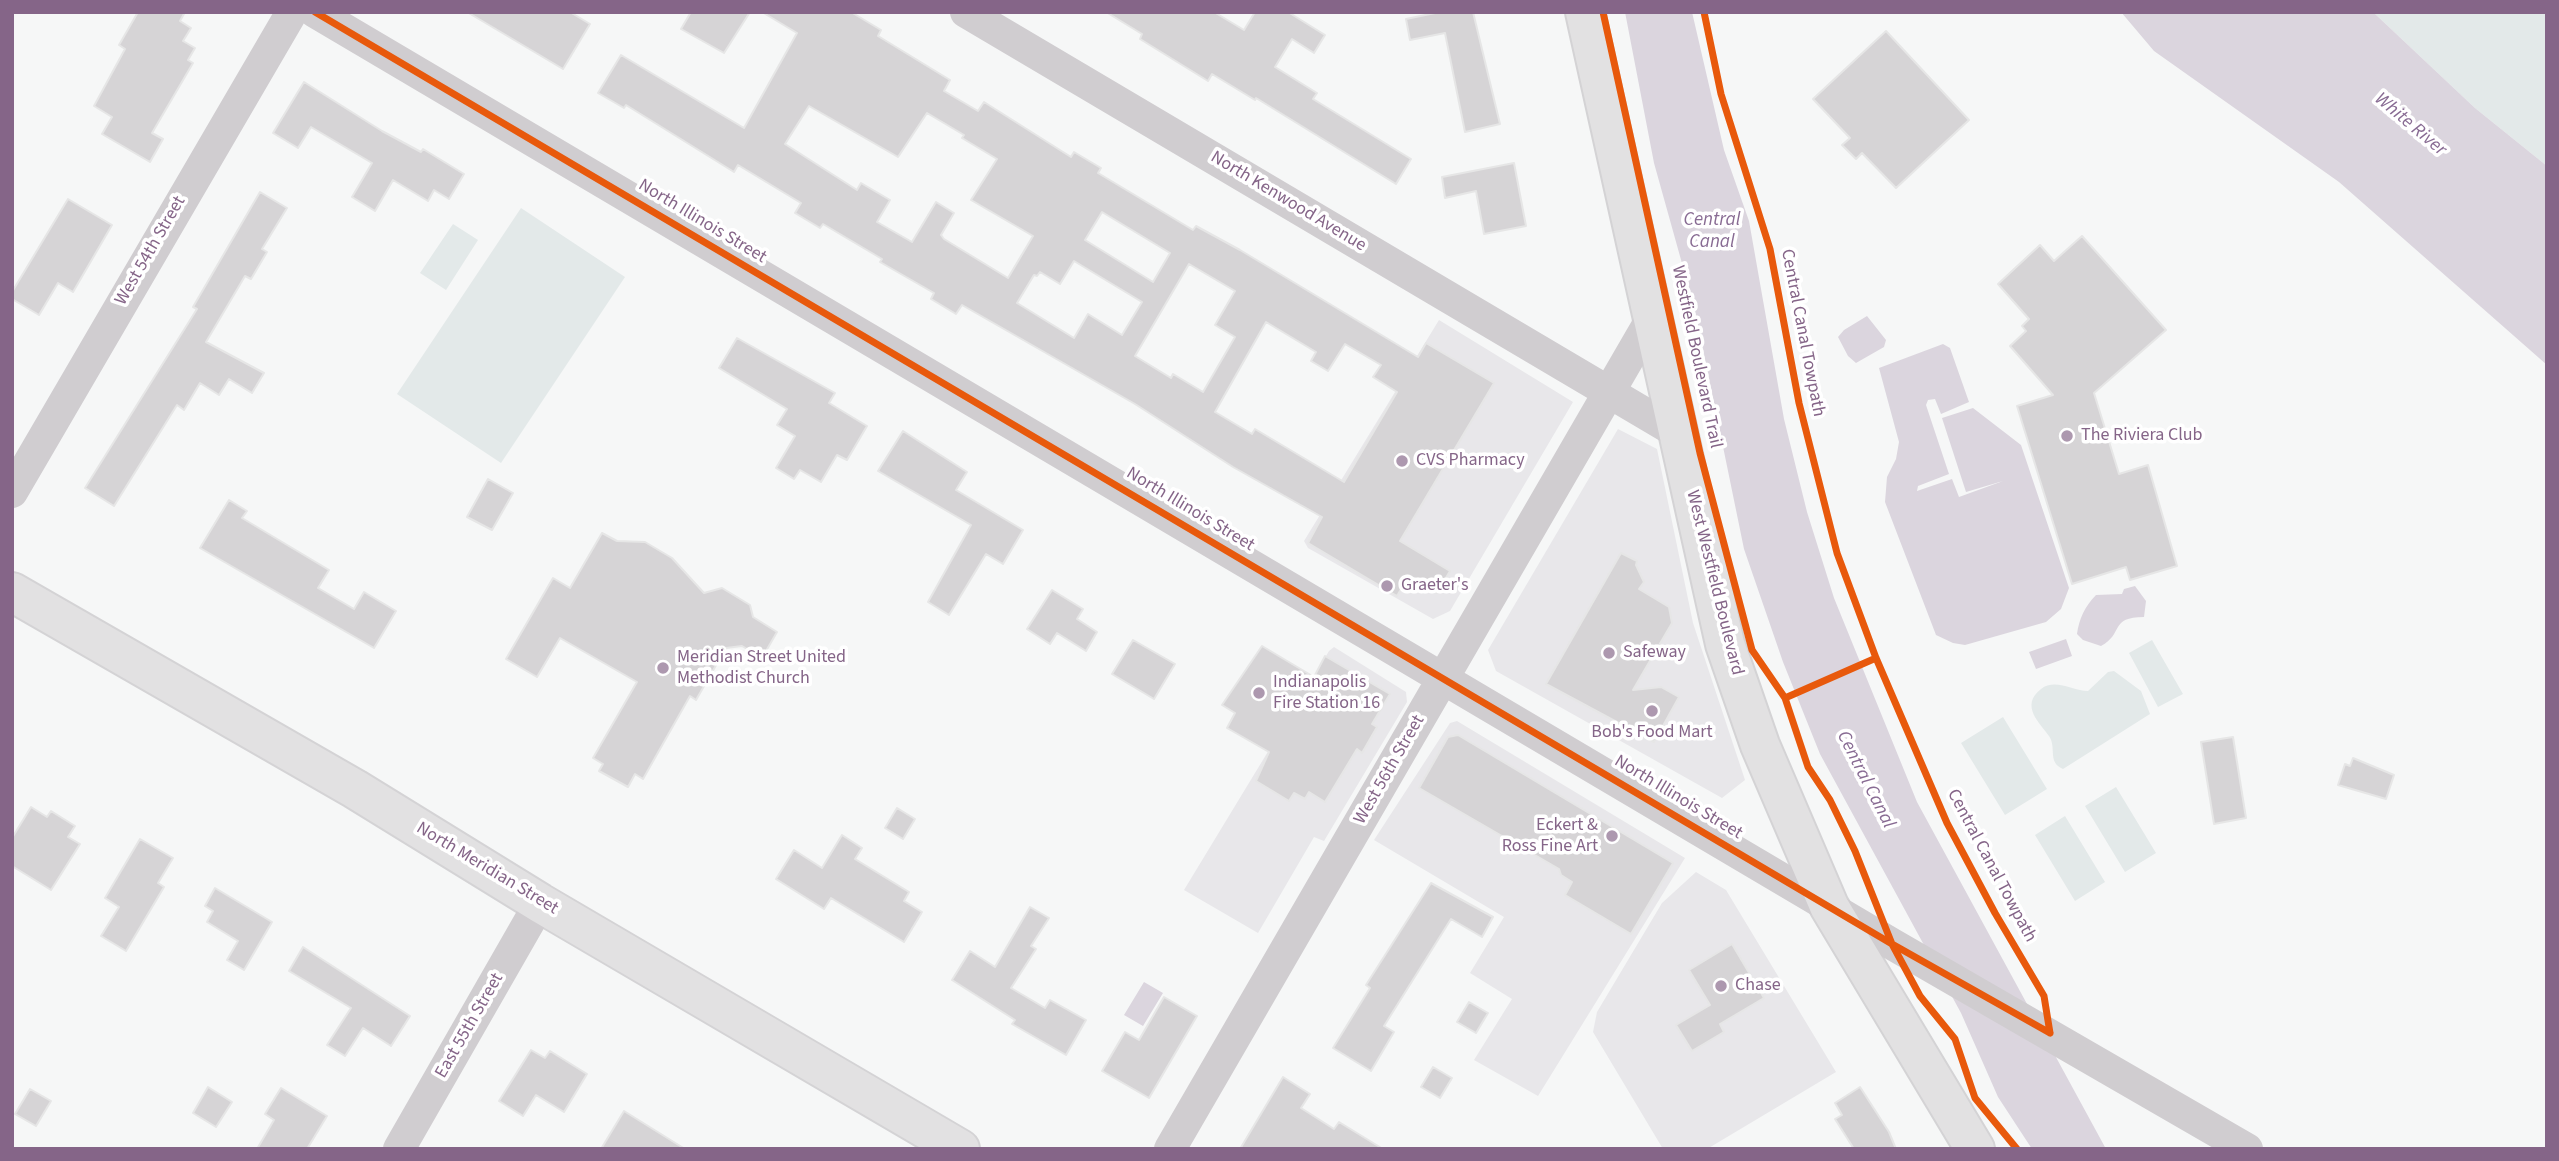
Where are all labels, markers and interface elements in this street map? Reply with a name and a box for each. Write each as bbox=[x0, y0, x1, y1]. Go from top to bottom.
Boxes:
water label: White River bbox=[2369, 88, 2451, 162]
street label: North Kenwood Avenue bbox=[1206, 147, 1370, 257]
street label: North Illinois Street bbox=[634, 175, 770, 269]
street label: West 54th Street bbox=[111, 193, 191, 309]
water label: Central Canal bbox=[1684, 210, 1740, 254]
street label: Central Canal Towpath bbox=[1775, 247, 1829, 419]
street label: Westfield Boulevard Trail bbox=[1666, 264, 1726, 450]
place label: The Riviera Club bbox=[2081, 425, 2203, 447]
marker: The Riviera Club bbox=[2059, 428, 2075, 444]
place label: CVS Pharmacy bbox=[1416, 450, 1525, 472]
marker: CVS Pharmacy bbox=[1394, 453, 1410, 469]
street label: North Illinois Street bbox=[1122, 463, 1258, 557]
street label: West Westfield Boulevard bbox=[1681, 488, 1747, 678]
place label: Graeter's bbox=[1401, 575, 1468, 597]
marker: Graeter's bbox=[1379, 578, 1395, 594]
place label: Safeway bbox=[1623, 642, 1686, 664]
marker: Safeway bbox=[1601, 645, 1617, 661]
place label: Meridian Street United Methodist Church bbox=[677, 647, 846, 690]
marker: Meridian Street United Methodist Church bbox=[655, 660, 671, 676]
place label: Indianapolis Fire Station 16 bbox=[1273, 672, 1380, 714]
marker: Indianapolis Fire Station 16 bbox=[1251, 685, 1267, 701]
marker: Bob's Food Mart bbox=[1644, 703, 1660, 719]
street label: West 56th Street bbox=[1350, 712, 1430, 828]
place label: Bob's Food Mart bbox=[1591, 722, 1713, 744]
water label: Central Canal bbox=[1831, 728, 1899, 832]
street label: North Illinois Street bbox=[1610, 751, 1746, 845]
street label: Central Canal Towpath bbox=[1942, 786, 2040, 946]
place label: Eckert & Ross Fine Art bbox=[1502, 815, 1598, 858]
street label: North Meridian Street bbox=[412, 818, 562, 920]
marker: Eckert & Ross Fine Art bbox=[1604, 828, 1620, 844]
street label: East 55th Street bbox=[431, 970, 509, 1082]
place label: Chase bbox=[1735, 975, 1781, 997]
marker: Chase bbox=[1713, 978, 1729, 994]

